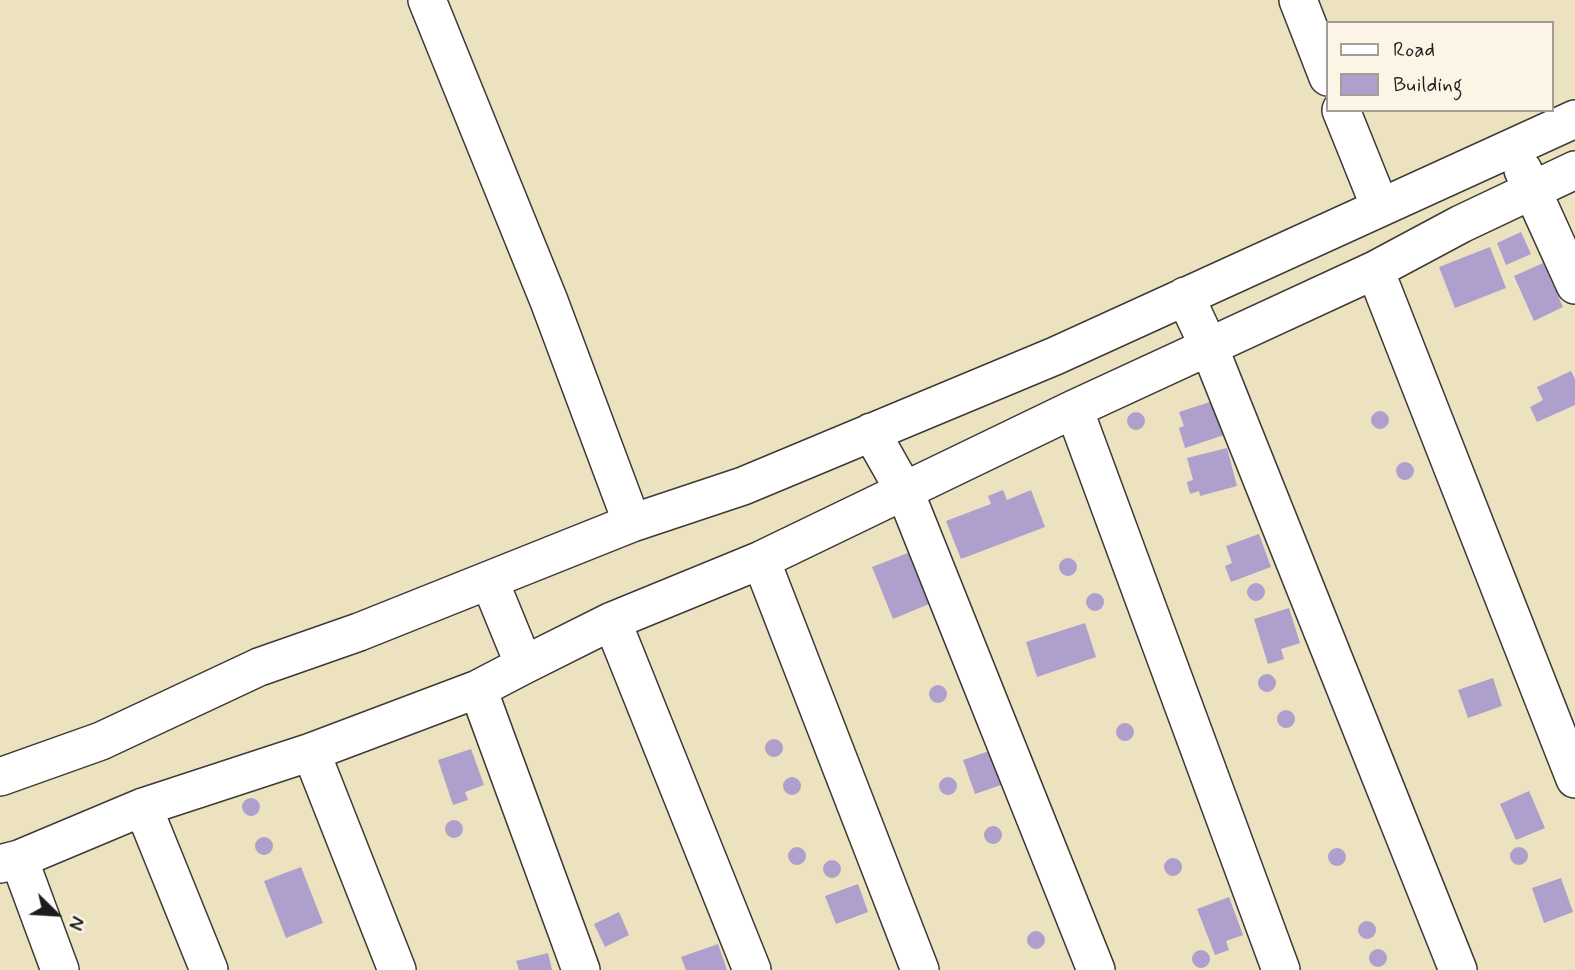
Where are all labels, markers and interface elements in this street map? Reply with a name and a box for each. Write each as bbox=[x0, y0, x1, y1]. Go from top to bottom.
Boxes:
legend bbox=[1326, 21, 1554, 112]
text: Road bbox=[1393, 36, 1435, 64]
text: Building bbox=[1393, 71, 1463, 99]
north arrow bbox=[21, 879, 91, 949]
text: N bbox=[62, 912, 90, 934]

